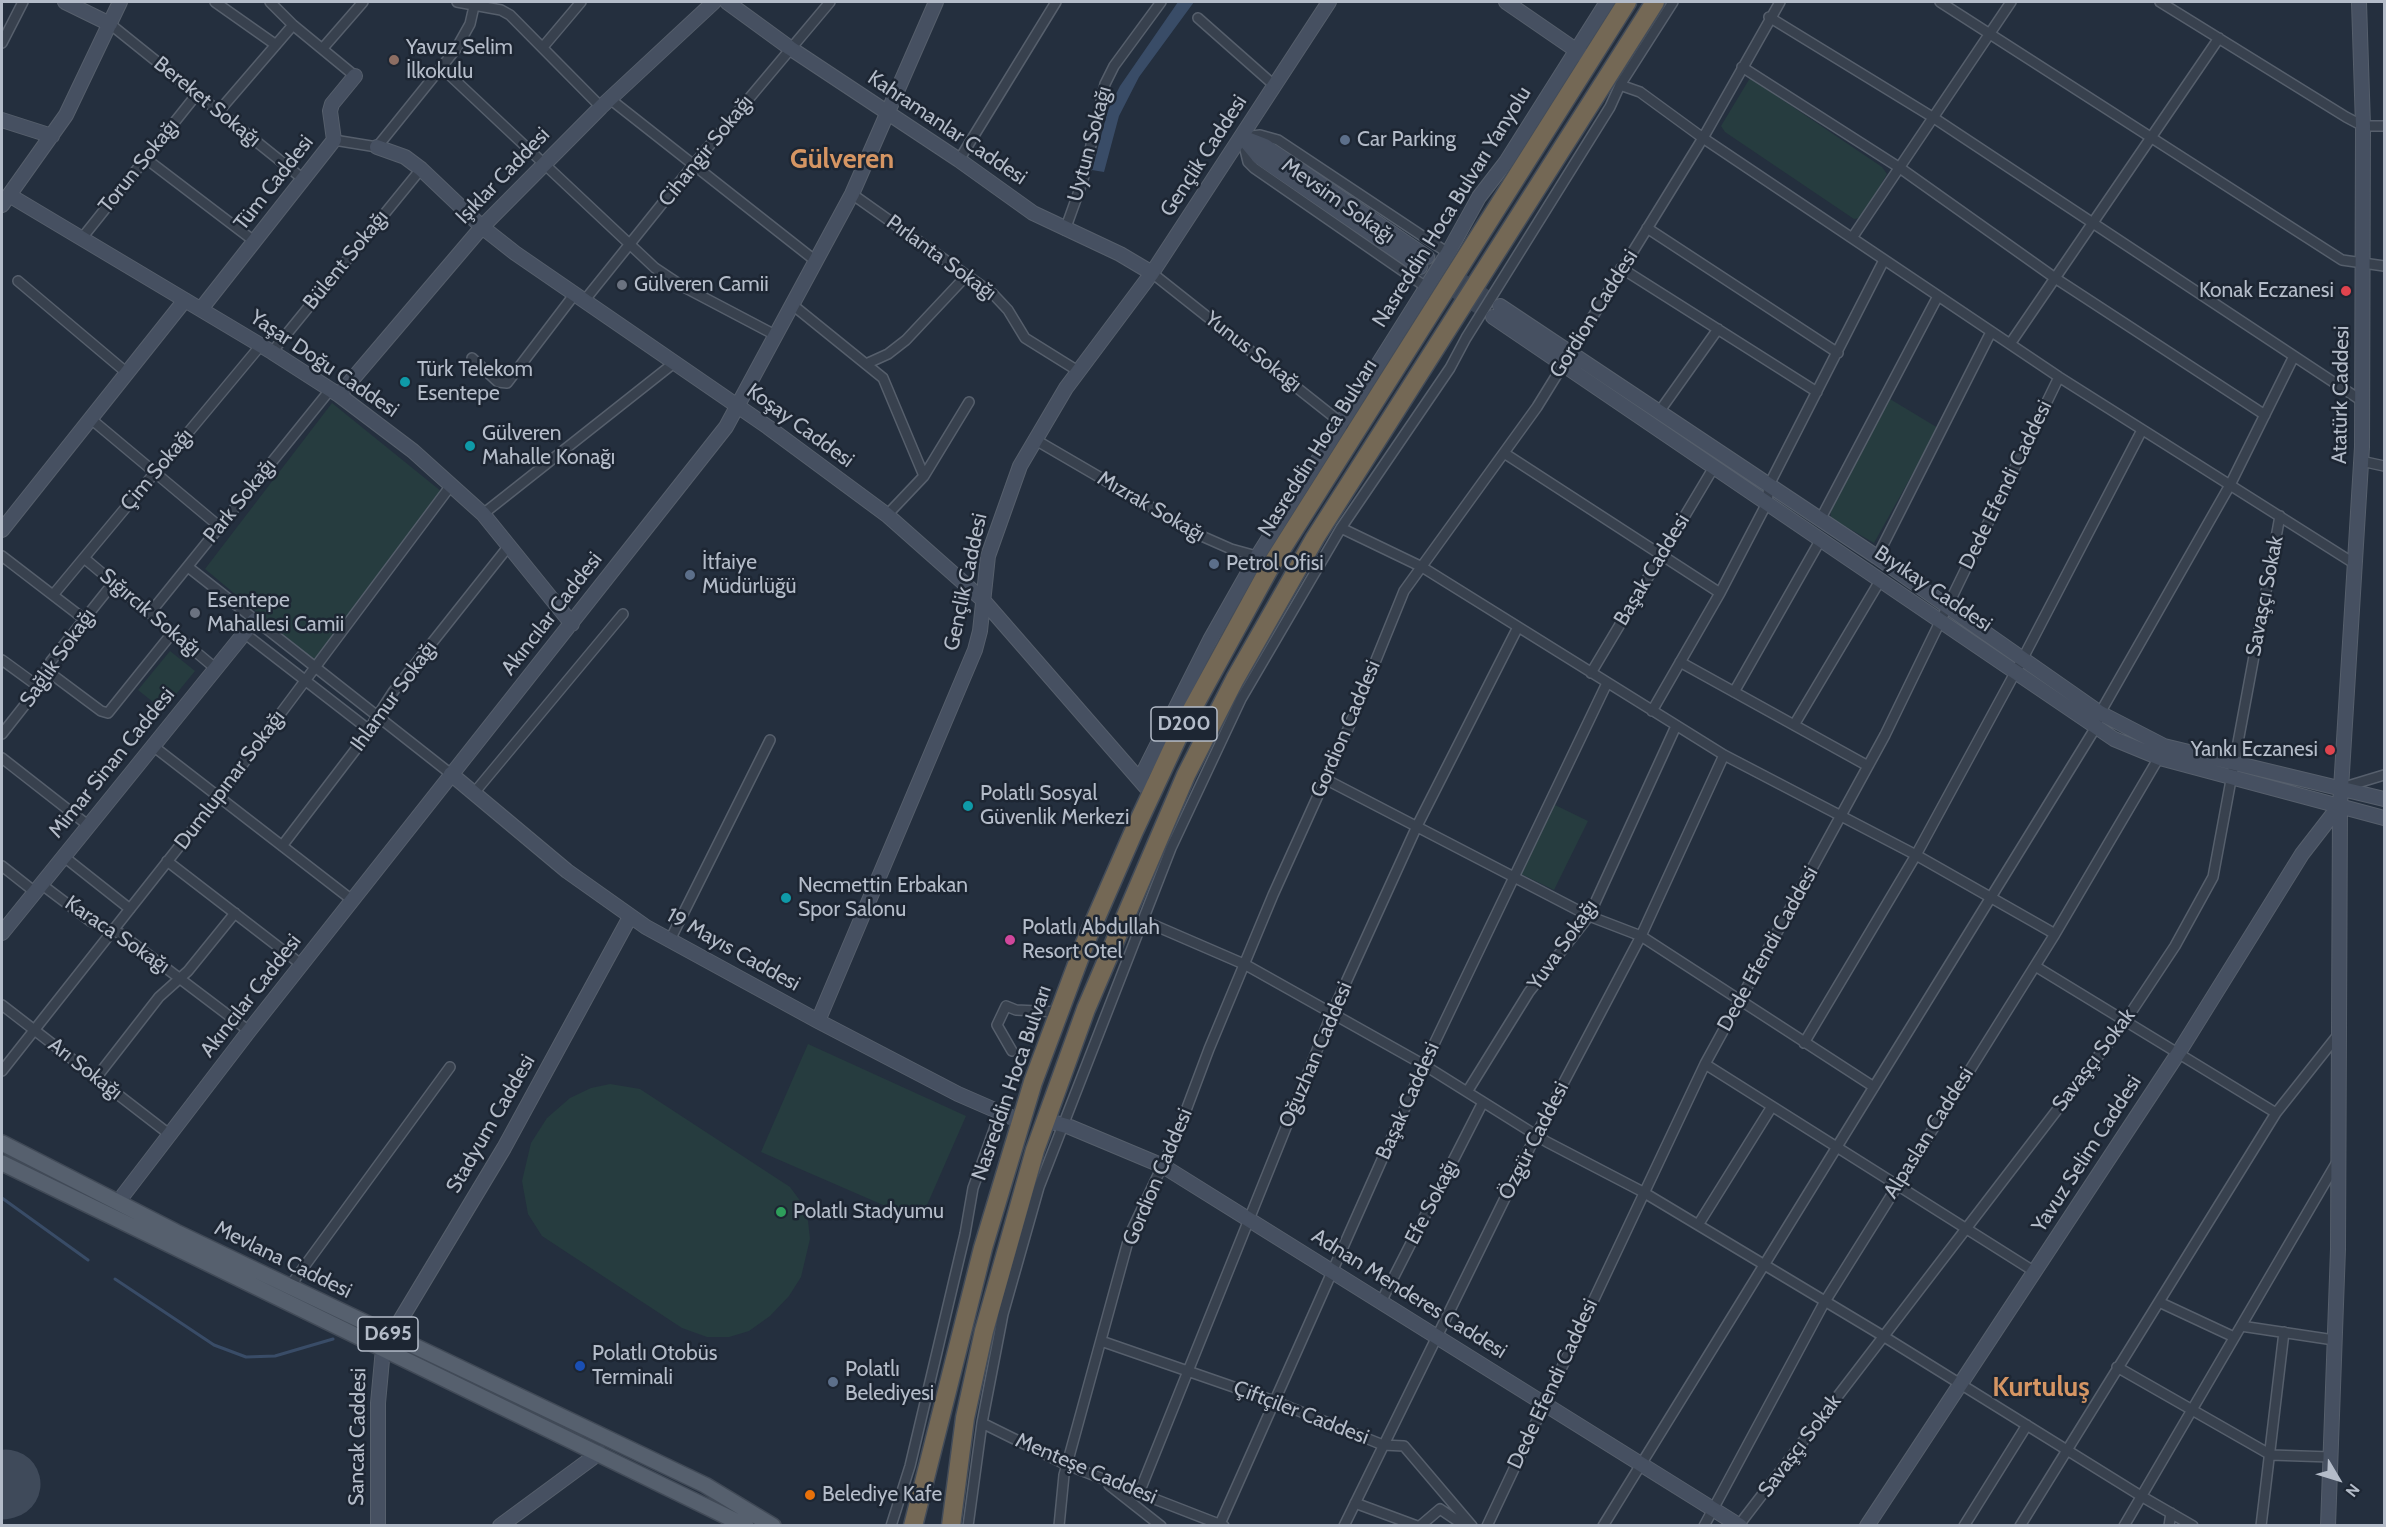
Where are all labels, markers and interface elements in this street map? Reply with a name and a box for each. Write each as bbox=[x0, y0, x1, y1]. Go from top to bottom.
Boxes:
place label: Yavuz Selim İlkokulu bbox=[406, 35, 513, 85]
street label: Bereket Sokağı bbox=[149, 51, 265, 153]
marker: Yavuz Selim İlkokulu bbox=[387, 53, 401, 67]
street label: Kahramanlar Caddesi bbox=[863, 65, 1031, 191]
street label: Nasreddin Hoca Bulvarı Yanyolu bbox=[1367, 82, 1537, 332]
street label: Uytun Sokağı bbox=[1063, 84, 1117, 204]
street label: Cihangir Sokağı bbox=[653, 90, 759, 212]
street label: Gençlik Caddesi bbox=[1155, 91, 1253, 221]
street label: Torun Sokağı bbox=[94, 114, 184, 218]
street label: Işıklar Caddesi bbox=[451, 122, 555, 230]
place label: Car Parking bbox=[1357, 127, 1456, 153]
street label: Tüm Caddesi bbox=[229, 130, 319, 236]
marker: Car Parking bbox=[1338, 133, 1352, 147]
district label: Gülveren bbox=[790, 144, 894, 176]
street label: Mevsim Sokağı bbox=[1277, 153, 1399, 249]
street label: Bülent Sokağı bbox=[298, 205, 394, 315]
street label: Pırlanta Sokağı bbox=[881, 210, 1001, 306]
street label: Gordion Caddesi bbox=[1545, 245, 1643, 383]
place label: Gülveren Camii bbox=[634, 272, 769, 298]
marker: Gülveren Camii bbox=[615, 278, 629, 292]
place label: Konak Eczanesi bbox=[2199, 278, 2334, 304]
marker: Konak Eczanesi bbox=[2339, 284, 2353, 298]
street label: Yaşar Doğu Caddesi bbox=[245, 305, 403, 423]
street label: Yunus Sokağı bbox=[1200, 306, 1306, 398]
street label: Atatürk Caddesi bbox=[2327, 326, 2355, 464]
street label: Nasreddin Hoca Bulvarı bbox=[1253, 355, 1383, 541]
place label: Türk Telekom Esentepe bbox=[417, 357, 533, 407]
marker: Türk Telekom Esentepe bbox=[398, 375, 412, 389]
street label: Koşay Caddesi bbox=[741, 379, 859, 473]
street label: Dede Efendi Caddesi bbox=[1954, 396, 2058, 574]
place label: Gülveren Mahalle Konağı bbox=[482, 421, 615, 471]
street label: Çim Sokağı bbox=[115, 424, 199, 516]
marker: Gülveren Mahalle Konağı bbox=[463, 439, 477, 453]
street label: Park Sokağı bbox=[199, 454, 281, 548]
street label: Mızrak Sokağı bbox=[1093, 466, 1209, 548]
street label: Başak Caddesi bbox=[1609, 510, 1695, 630]
street label: Gençlik Caddesi bbox=[939, 511, 993, 653]
street label: Savaşçı Sokak bbox=[2241, 534, 2289, 658]
street label: Bıyıkay Caddesi bbox=[1869, 540, 1997, 638]
street label: Akıncılar Caddesi bbox=[496, 547, 608, 681]
place label: İtfaiye Müdürlüğü bbox=[702, 550, 797, 600]
place label: Petrol Ofisi bbox=[1226, 551, 1324, 577]
marker: Petrol Ofisi bbox=[1207, 557, 1221, 571]
street label: Sığırcık Sokağı bbox=[94, 563, 206, 663]
marker: İtfaiye Müdürlüğü bbox=[683, 568, 697, 582]
place label: Esentepe Mahallesi Camii bbox=[207, 588, 344, 638]
street label: Sağlık Sokağı bbox=[15, 604, 101, 712]
marker: Esentepe Mahallesi Camii bbox=[188, 606, 202, 620]
street label: Ihlamur Sokağı bbox=[345, 636, 443, 756]
street label: Gordion Caddesi bbox=[1306, 657, 1386, 801]
street label: Mimar Sinan Caddesi bbox=[44, 683, 180, 843]
street label: Dumlupınar Sokağı bbox=[169, 705, 291, 855]
road number: D200 bbox=[1151, 707, 1217, 741]
place label: Yankı Eczanesi bbox=[2191, 737, 2318, 763]
marker: Yankı Eczanesi bbox=[2323, 743, 2337, 757]
place label: Polatlı Sosyal Güvenlik Merkezi bbox=[980, 781, 1129, 831]
marker: Polatlı Sosyal Güvenlik Merkezi bbox=[961, 799, 975, 813]
street label: Dede Efendi Caddesi bbox=[1712, 862, 1824, 1036]
place label: Necmettin Erbakan Spor Salonu bbox=[798, 873, 968, 923]
street label: Karaca Sokağı bbox=[60, 891, 174, 979]
marker: Necmettin Erbakan Spor Salonu bbox=[779, 891, 793, 905]
street label: Yuva Sokağı bbox=[1523, 895, 1603, 995]
street label: 19 Mayıs Caddesi bbox=[662, 903, 804, 997]
place label: Polatlı Abdullah Resort Otel bbox=[1022, 915, 1160, 965]
street label: Akıncılar Caddesi bbox=[195, 929, 307, 1063]
marker: Polatlı Abdullah Resort Otel bbox=[1003, 933, 1017, 947]
street label: Oğuzhan Caddesi bbox=[1274, 978, 1358, 1132]
street label: Nasreddin Hoca Bulvarı bbox=[967, 982, 1057, 1184]
street label: Savaşçı Sokak bbox=[2047, 1004, 2141, 1116]
street label: Arı Sokağı bbox=[43, 1032, 127, 1106]
street label: Başak Caddesi bbox=[1371, 1038, 1445, 1164]
street label: Stadyum Caddesi bbox=[441, 1050, 541, 1198]
street label: Alpaslan Caddesi bbox=[1879, 1063, 1979, 1203]
street label: Yavuz Selim Caddesi bbox=[2027, 1071, 2147, 1237]
street label: Özgür Caddesi bbox=[1494, 1078, 1574, 1204]
street label: Gordion Caddesi bbox=[1118, 1105, 1198, 1249]
street label: Efe Sokağı bbox=[1400, 1155, 1464, 1249]
place label: Polatlı Stadyumu bbox=[793, 1199, 944, 1225]
marker: Polatlı Stadyumu bbox=[774, 1205, 788, 1219]
street label: Mevlana Caddesi bbox=[210, 1216, 356, 1304]
street label: Adnan Menderes Caddesi bbox=[1307, 1224, 1511, 1364]
street label: Dede Efendi Caddesi bbox=[1503, 1295, 1603, 1473]
road number: D695 bbox=[358, 1317, 418, 1351]
place label: Polatlı Otobüs Terminali bbox=[592, 1341, 717, 1391]
place label: Polatlı Belediyesi bbox=[845, 1357, 934, 1407]
marker: Polatlı Otobüs Terminali bbox=[573, 1359, 587, 1373]
street label: Sancak Caddesi bbox=[344, 1368, 372, 1506]
district label: Kurtuluş bbox=[1992, 1372, 2090, 1404]
marker: Polatlı Belediyesi bbox=[826, 1375, 840, 1389]
street label: Çiftçiler Caddesi bbox=[1230, 1376, 1372, 1450]
street label: Savaşçı Sokak bbox=[1753, 1390, 1847, 1502]
street label: Menteşe Caddesi bbox=[1011, 1428, 1161, 1510]
north arrow bbox=[2308, 1449, 2368, 1509]
text: N bbox=[2342, 1480, 2364, 1501]
place label: Belediye Kafe bbox=[822, 1482, 942, 1508]
marker: Belediye Kafe bbox=[803, 1488, 817, 1502]

